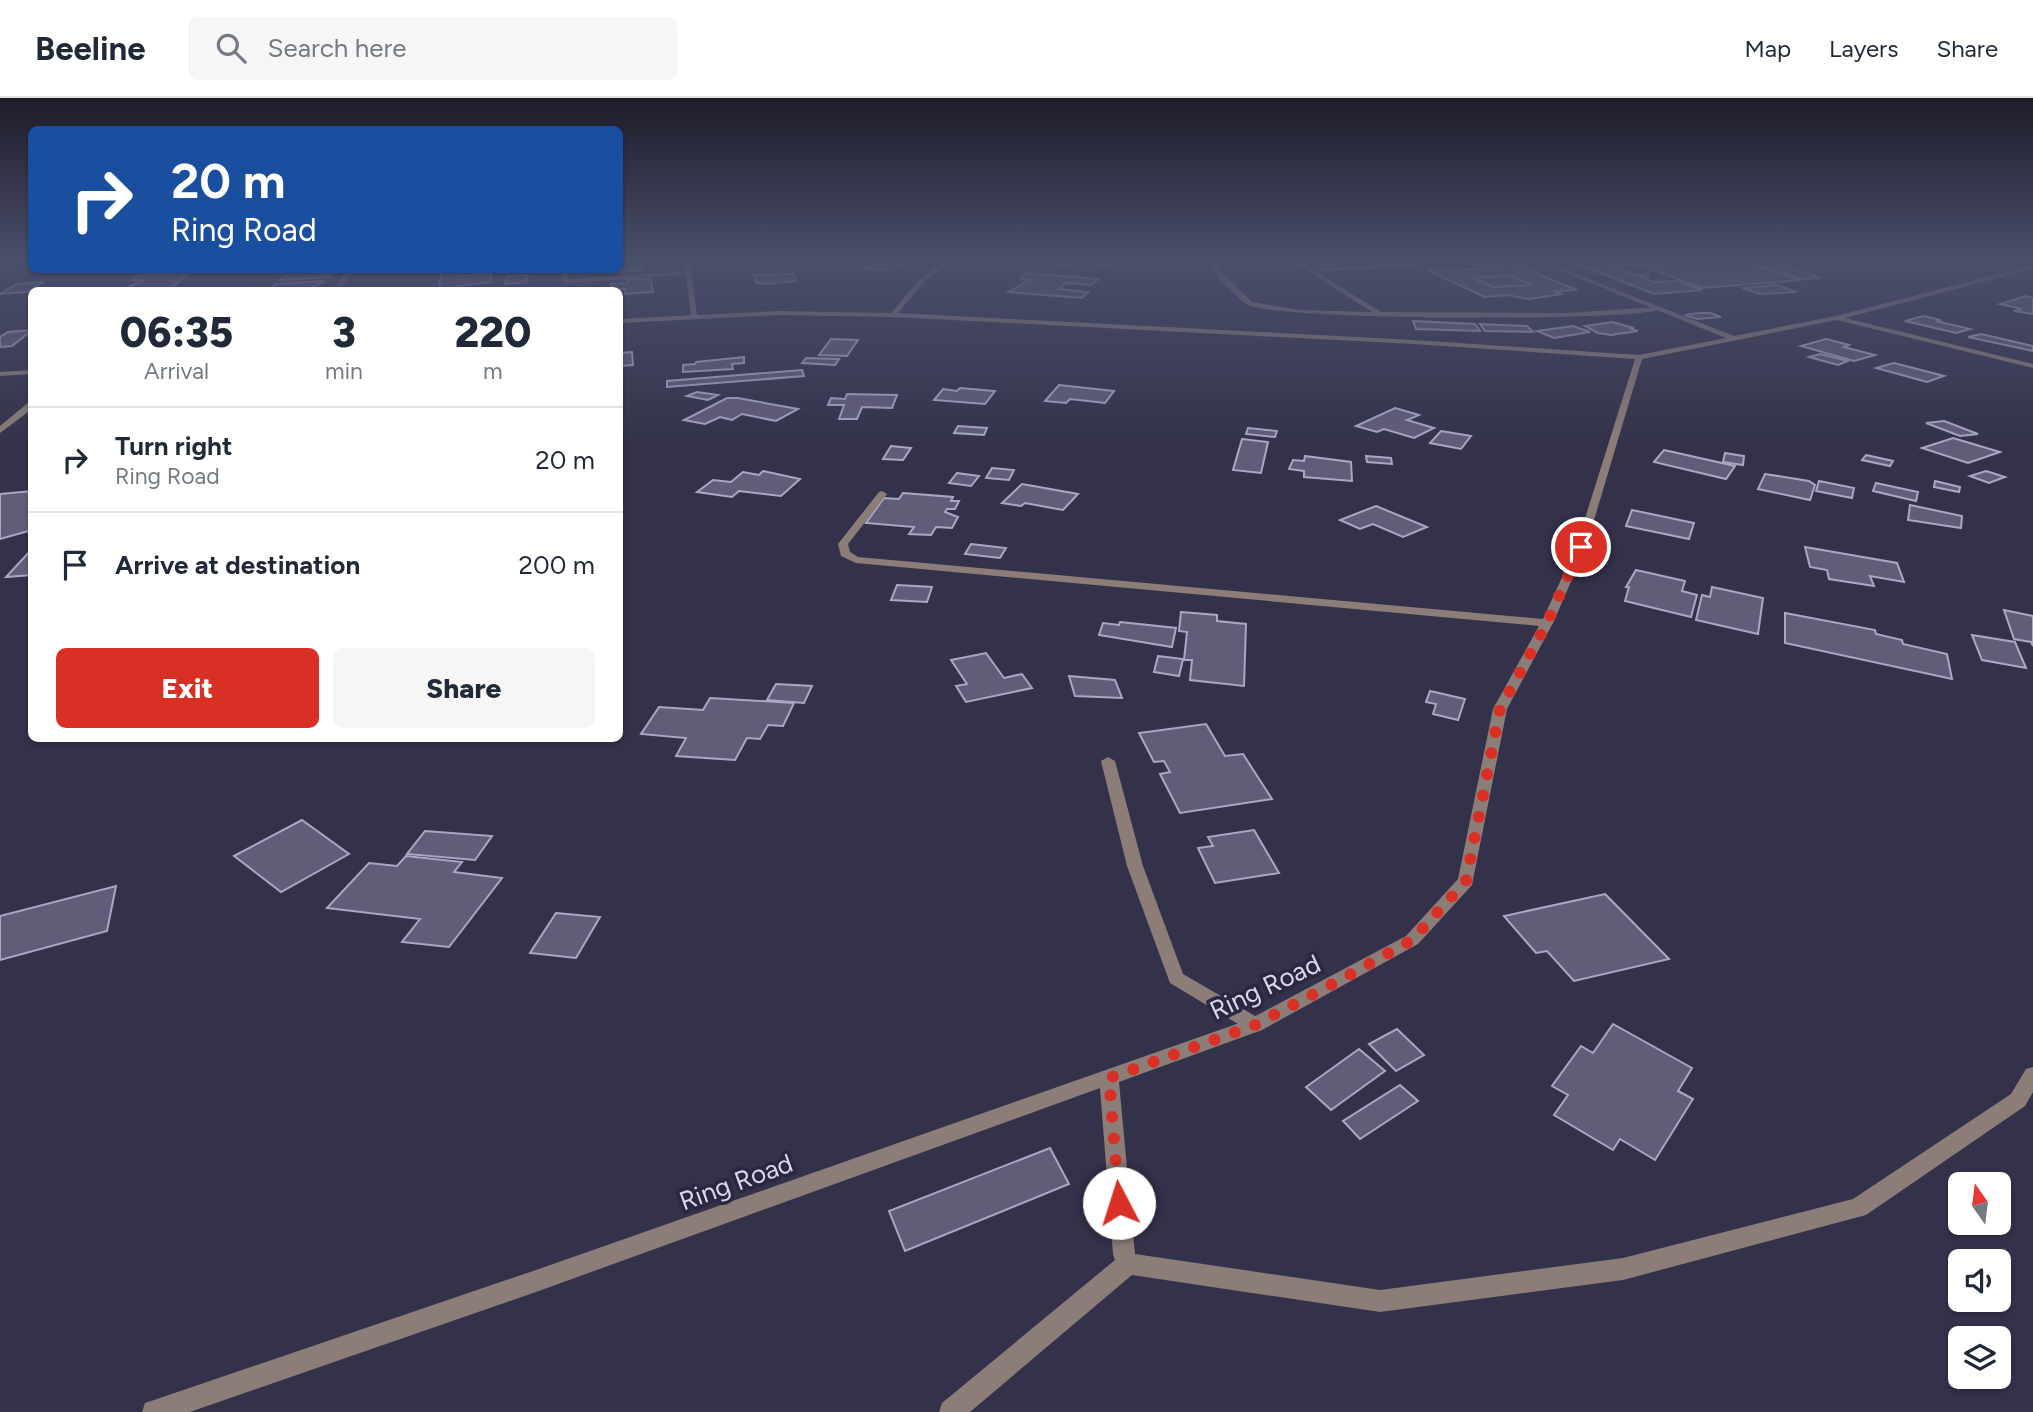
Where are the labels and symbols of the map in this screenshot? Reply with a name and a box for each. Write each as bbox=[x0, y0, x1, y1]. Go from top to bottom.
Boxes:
pin bbox=[1551, 517, 1611, 577]
street label: Ring Road bbox=[1205, 947, 1325, 1027]
street label: Ring Road bbox=[675, 1147, 797, 1217]
position arrow bbox=[1082, 1166, 1156, 1240]
north arrow bbox=[1948, 1172, 2011, 1236]

